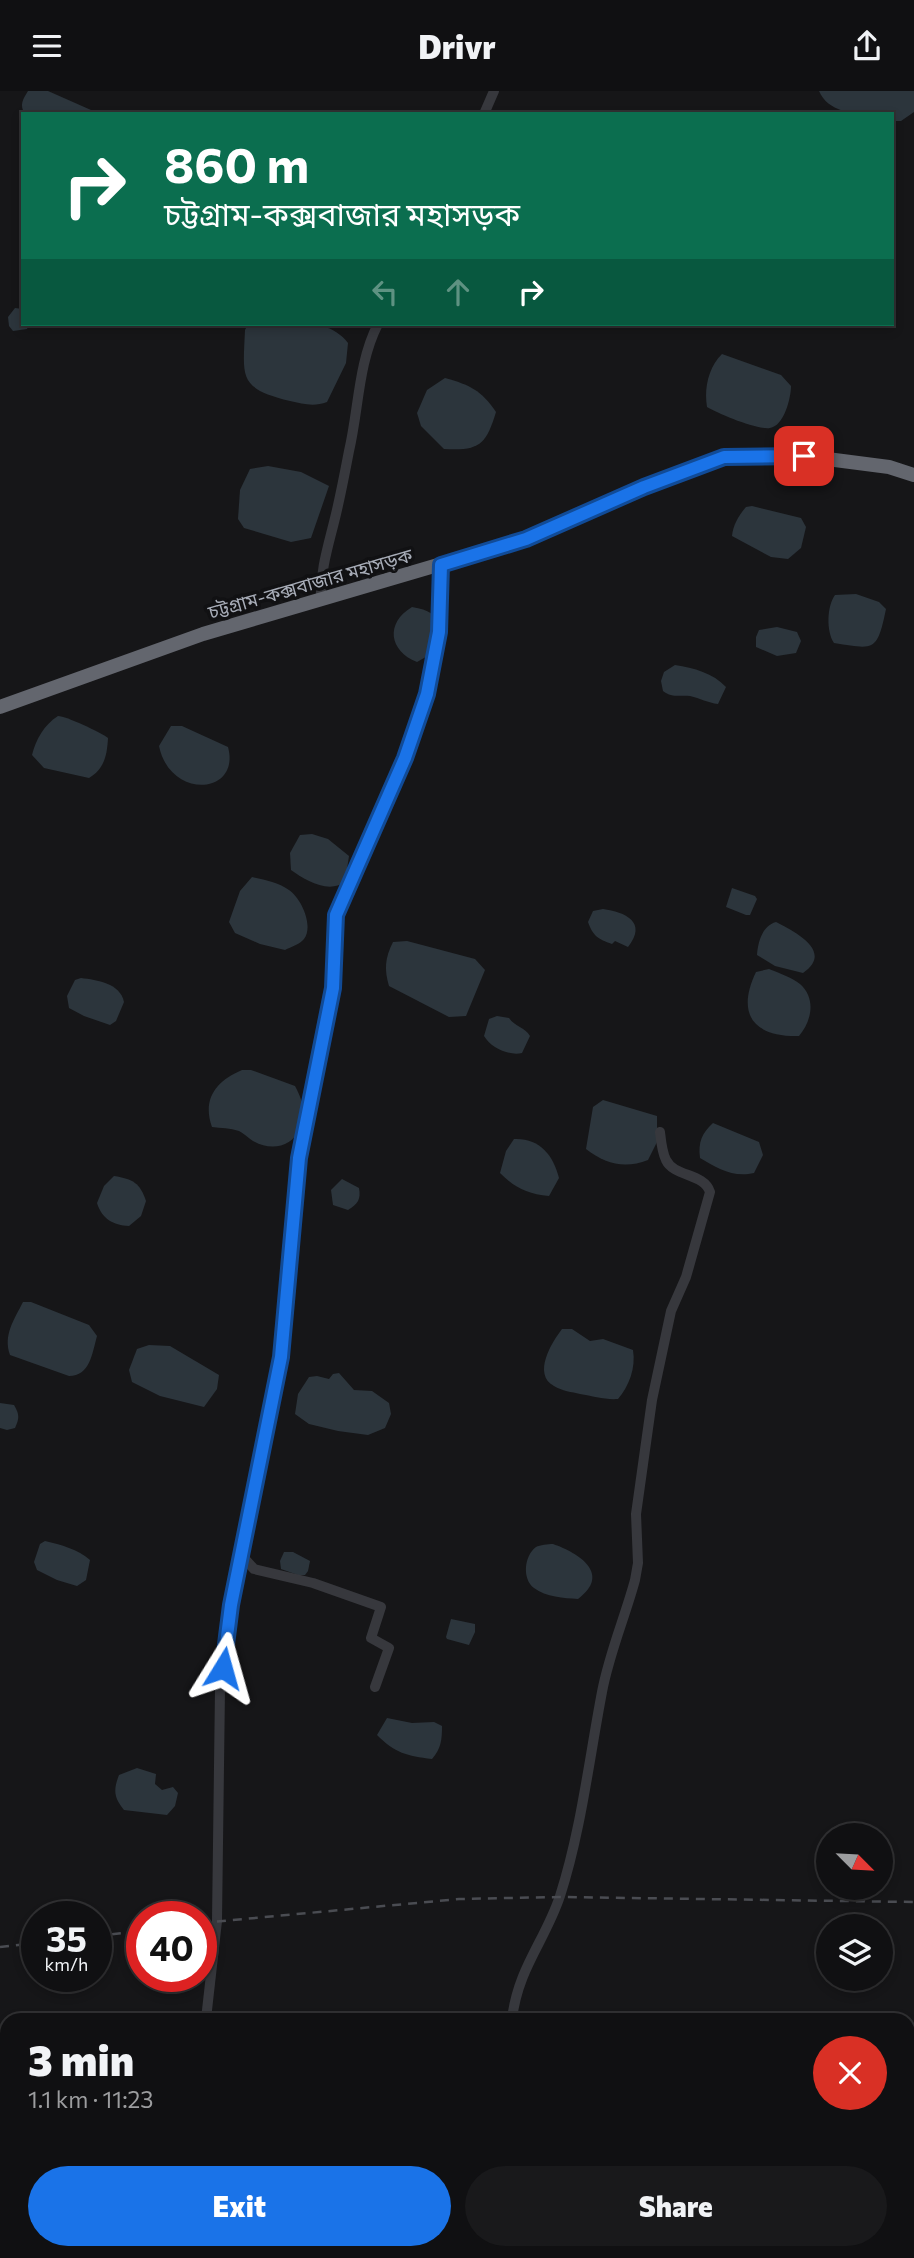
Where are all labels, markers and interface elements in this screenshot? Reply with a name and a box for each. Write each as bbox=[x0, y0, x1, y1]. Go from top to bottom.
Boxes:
text: Drivr bbox=[418, 26, 496, 66]
icon: menu bbox=[28, 27, 66, 65]
icon: share bbox=[848, 27, 886, 65]
text: 860 m bbox=[164, 133, 309, 193]
icon: right bbox=[49, 140, 140, 231]
text: চট্টগ্রাম-কক্সবাজার মহাসড়ক bbox=[164, 193, 520, 233]
icon: left bbox=[366, 273, 404, 311]
icon: ahead bbox=[439, 273, 477, 311]
icon: right bbox=[512, 273, 550, 311]
pin bbox=[774, 426, 834, 486]
icon: arrive bbox=[785, 437, 823, 475]
street label: চট্টগ্রাম-কক্সবাজার মহাসড়ক bbox=[204, 543, 415, 623]
position arrow bbox=[186, 1631, 260, 1705]
north arrow bbox=[816, 1823, 892, 1901]
map controls bbox=[816, 1823, 893, 1991]
speed limit sign: 40 bbox=[126, 1901, 217, 1992]
button: layers bbox=[816, 1914, 893, 1991]
text: 35 bbox=[46, 1916, 87, 1959]
text: km/h bbox=[45, 1953, 88, 1975]
text: 3 min bbox=[28, 2033, 134, 2085]
button: close bbox=[813, 2036, 887, 2110]
text: 1.1 km · 11:23 bbox=[28, 2085, 153, 2113]
button: Exit bbox=[28, 2166, 451, 2246]
button: Share bbox=[465, 2166, 887, 2246]

